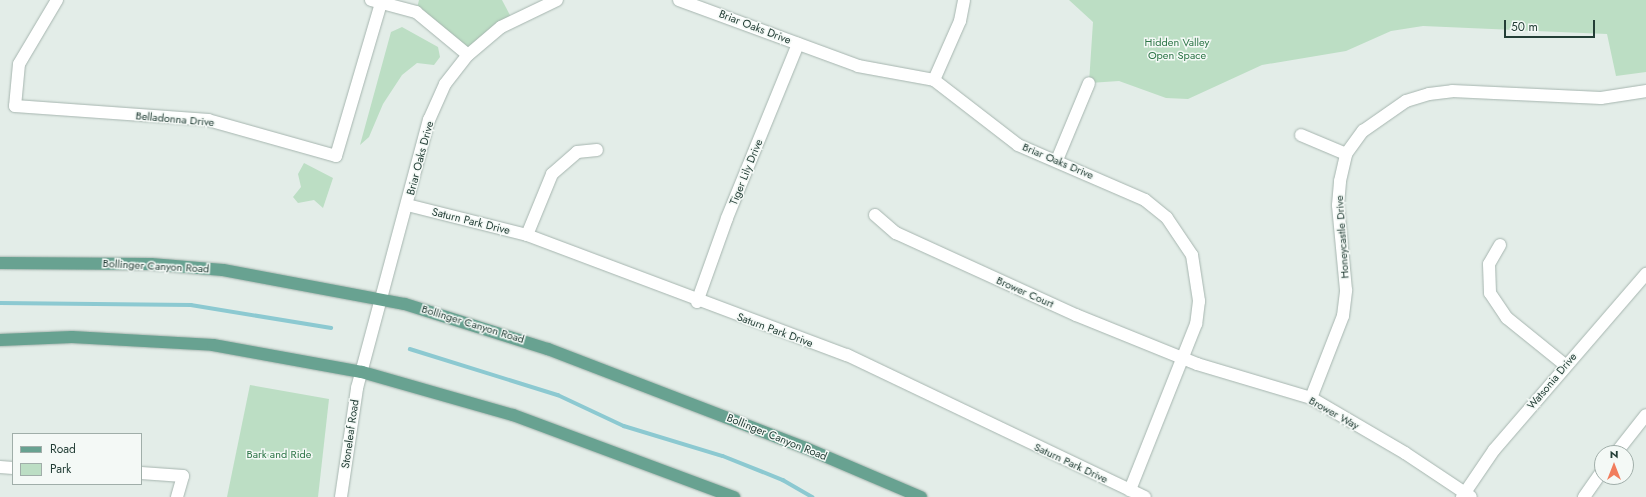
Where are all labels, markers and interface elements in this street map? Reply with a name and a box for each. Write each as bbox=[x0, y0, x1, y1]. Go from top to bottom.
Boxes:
street label: Briar Oaks Drive bbox=[717, 7, 793, 47]
scale bar bbox=[1506, 12, 1597, 38]
text: 50 m bbox=[1511, 18, 1538, 36]
park label: Hidden Valley Open Space bbox=[1145, 36, 1209, 62]
street label: Belladonna Drive bbox=[135, 109, 215, 129]
street label: Briar Oaks Drive bbox=[404, 120, 436, 196]
street label: Tiger Lily Drive bbox=[727, 137, 765, 207]
street label: Briar Oaks Drive bbox=[1020, 140, 1096, 182]
street label: Honeycastle Drive bbox=[1333, 195, 1351, 279]
street label: Saturn Park Drive bbox=[431, 205, 511, 237]
street label: Bollinger Canyon Road bbox=[102, 257, 210, 275]
street label: Brower Court bbox=[994, 273, 1056, 311]
street label: Bollinger Canyon Road bbox=[420, 302, 526, 346]
street label: Saturn Park Drive bbox=[735, 310, 815, 350]
street label: Watsonia Drive bbox=[1524, 350, 1580, 412]
street label: Brower Way bbox=[1307, 394, 1361, 432]
street label: Stoneleaf Road bbox=[339, 399, 361, 469]
street label: Bollinger Canyon Road bbox=[725, 411, 829, 463]
legend bbox=[12, 433, 142, 485]
text: Road bbox=[50, 440, 76, 458]
street label: Saturn Park Drive bbox=[1032, 440, 1110, 486]
north arrow bbox=[1594, 445, 1634, 485]
text: N bbox=[1610, 446, 1618, 462]
park label: Bark and Ride bbox=[247, 447, 311, 461]
text: Park bbox=[50, 460, 71, 478]

